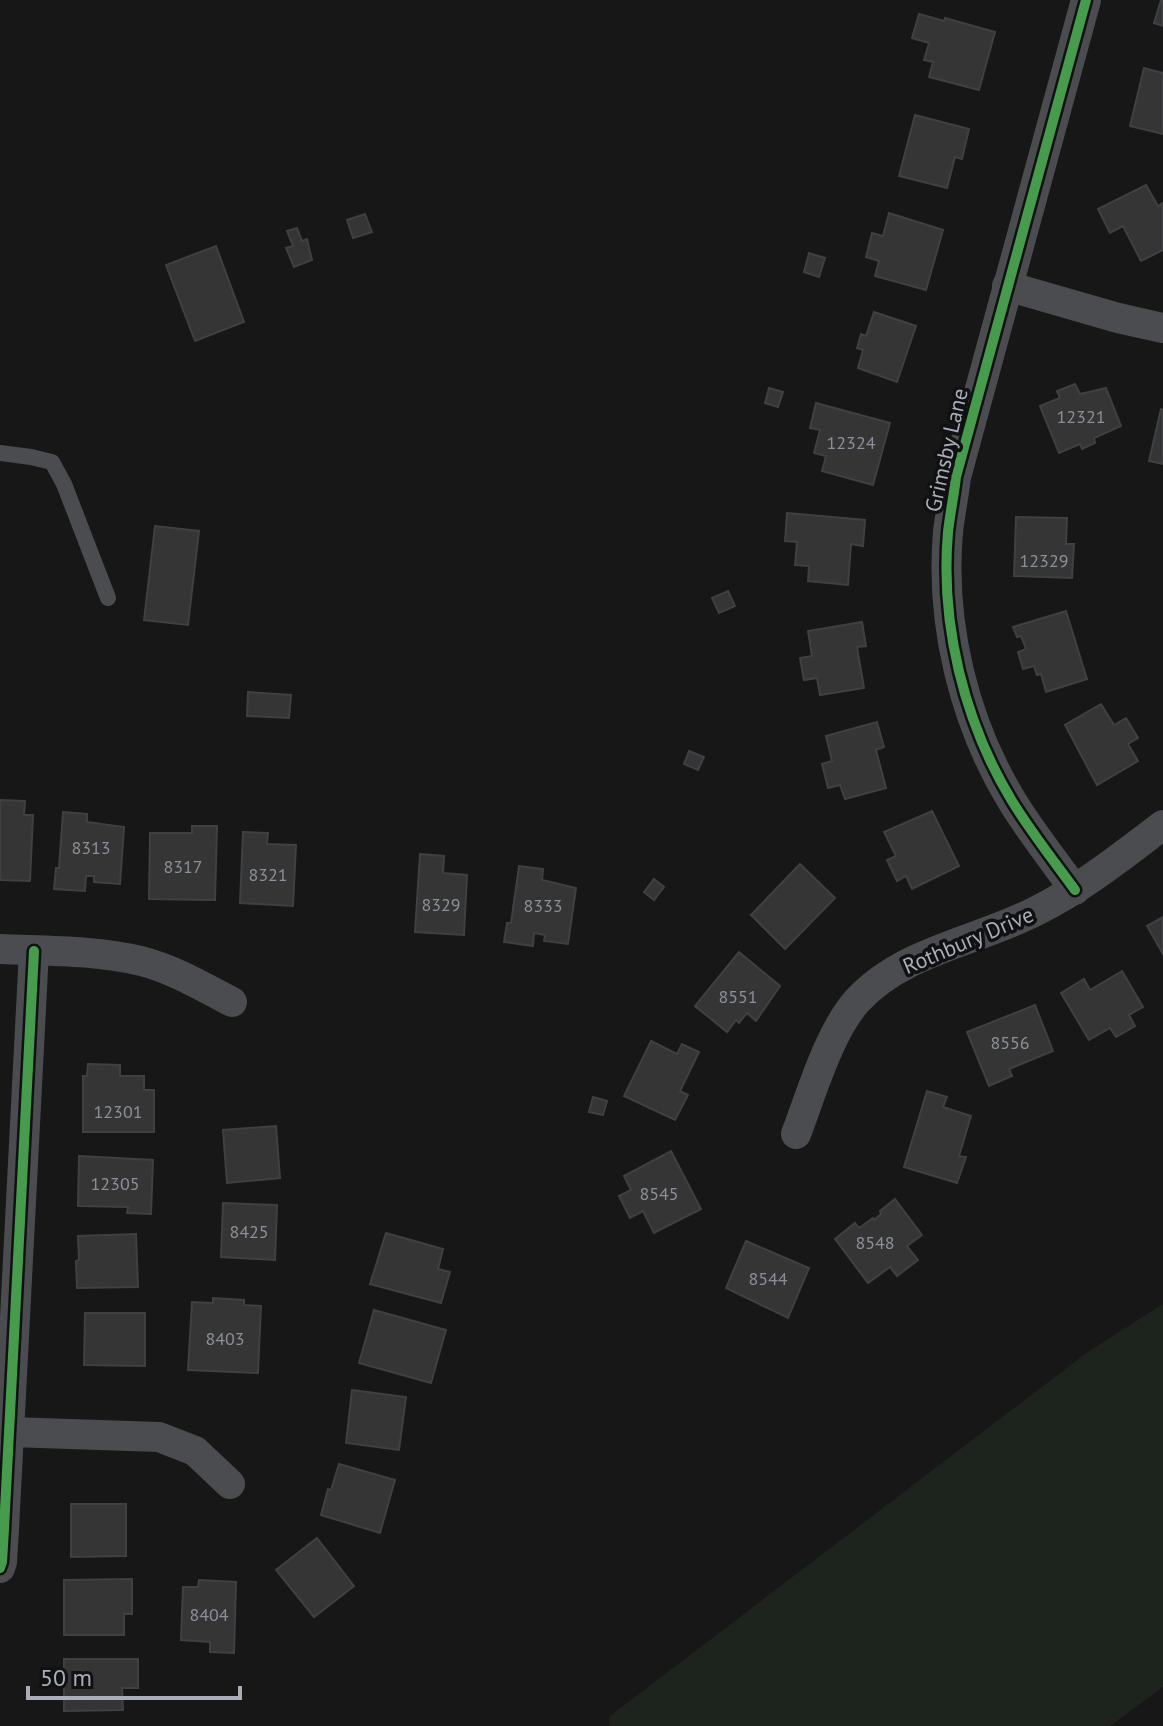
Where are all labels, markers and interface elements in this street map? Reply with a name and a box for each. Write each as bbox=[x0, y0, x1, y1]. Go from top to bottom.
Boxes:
street label: Grimsby Lane bbox=[918, 385, 974, 515]
house number: 12321 bbox=[1056, 405, 1106, 428]
house number: 12324 bbox=[826, 431, 876, 454]
house number: 12329 bbox=[1019, 549, 1069, 572]
house number: 8313 bbox=[71, 836, 111, 859]
house number: 8317 bbox=[163, 855, 203, 878]
house number: 8321 bbox=[248, 863, 288, 886]
house number: 8329 bbox=[421, 893, 461, 916]
house number: 8333 bbox=[523, 894, 563, 917]
street label: Rothbury Drive bbox=[898, 900, 1038, 980]
house number: 8551 bbox=[718, 985, 758, 1008]
house number: 8556 bbox=[990, 1031, 1030, 1054]
house number: 12301 bbox=[93, 1100, 143, 1123]
house number: 12305 bbox=[90, 1172, 140, 1195]
house number: 8545 bbox=[639, 1182, 679, 1205]
house number: 8425 bbox=[229, 1220, 269, 1243]
house number: 8548 bbox=[855, 1231, 895, 1254]
house number: 8544 bbox=[748, 1267, 788, 1290]
house number: 8403 bbox=[205, 1327, 245, 1350]
house number: 8404 bbox=[189, 1603, 229, 1626]
scale bar bbox=[28, 1650, 240, 1700]
text: 50 m bbox=[40, 1662, 92, 1693]

